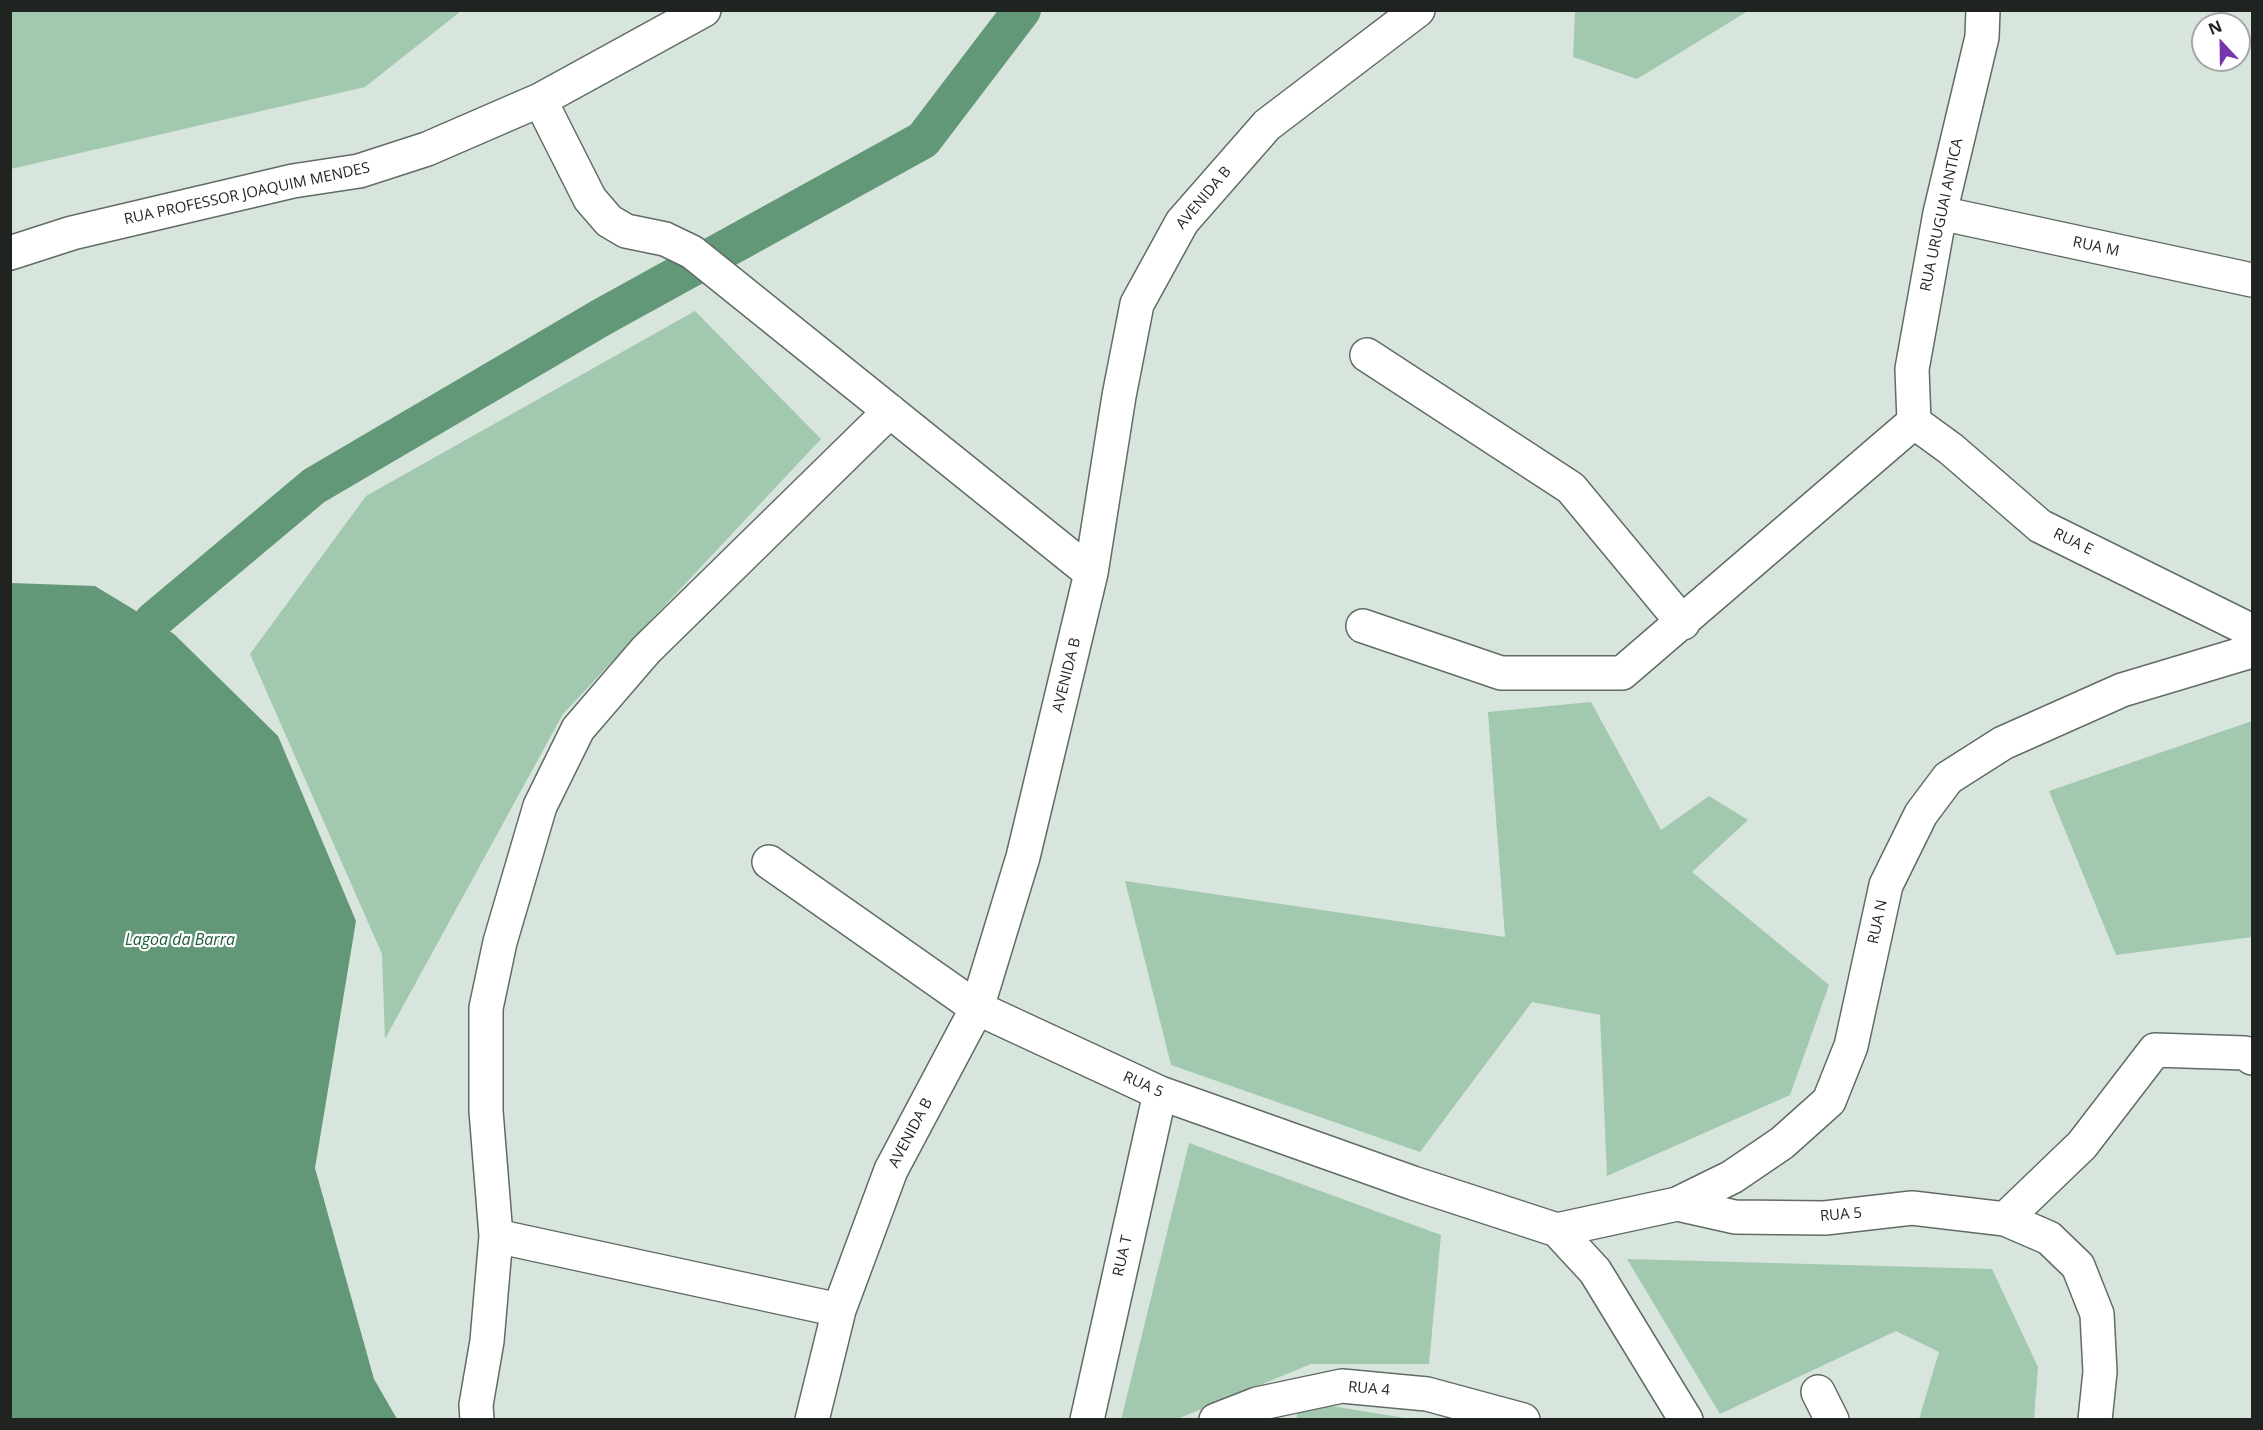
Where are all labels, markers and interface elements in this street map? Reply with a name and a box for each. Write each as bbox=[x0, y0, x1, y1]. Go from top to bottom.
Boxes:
north arrow bbox=[2191, 12, 2251, 72]
text: N bbox=[2205, 15, 2225, 40]
street label: RUA URUGUAI ANTICA bbox=[1917, 137, 1967, 293]
street label: RUA PROFESSOR JOAQUIM MENDES bbox=[122, 159, 372, 229]
street label: AVENIDA B bbox=[1173, 163, 1235, 233]
street label: RUA M bbox=[2071, 233, 2121, 261]
street label: RUA E bbox=[2050, 525, 2096, 559]
street label: AVENIDA B bbox=[1049, 636, 1085, 714]
street label: RUA N bbox=[1865, 898, 1891, 946]
water label: Lagoa da Barra bbox=[125, 930, 235, 950]
street label: RUA 5 bbox=[1120, 1068, 1166, 1102]
street label: AVENIDA B bbox=[885, 1095, 937, 1171]
street label: RUA 5 bbox=[1819, 1204, 1863, 1226]
street label: RUA T bbox=[1110, 1234, 1136, 1278]
street label: RUA 4 bbox=[1347, 1378, 1391, 1400]

